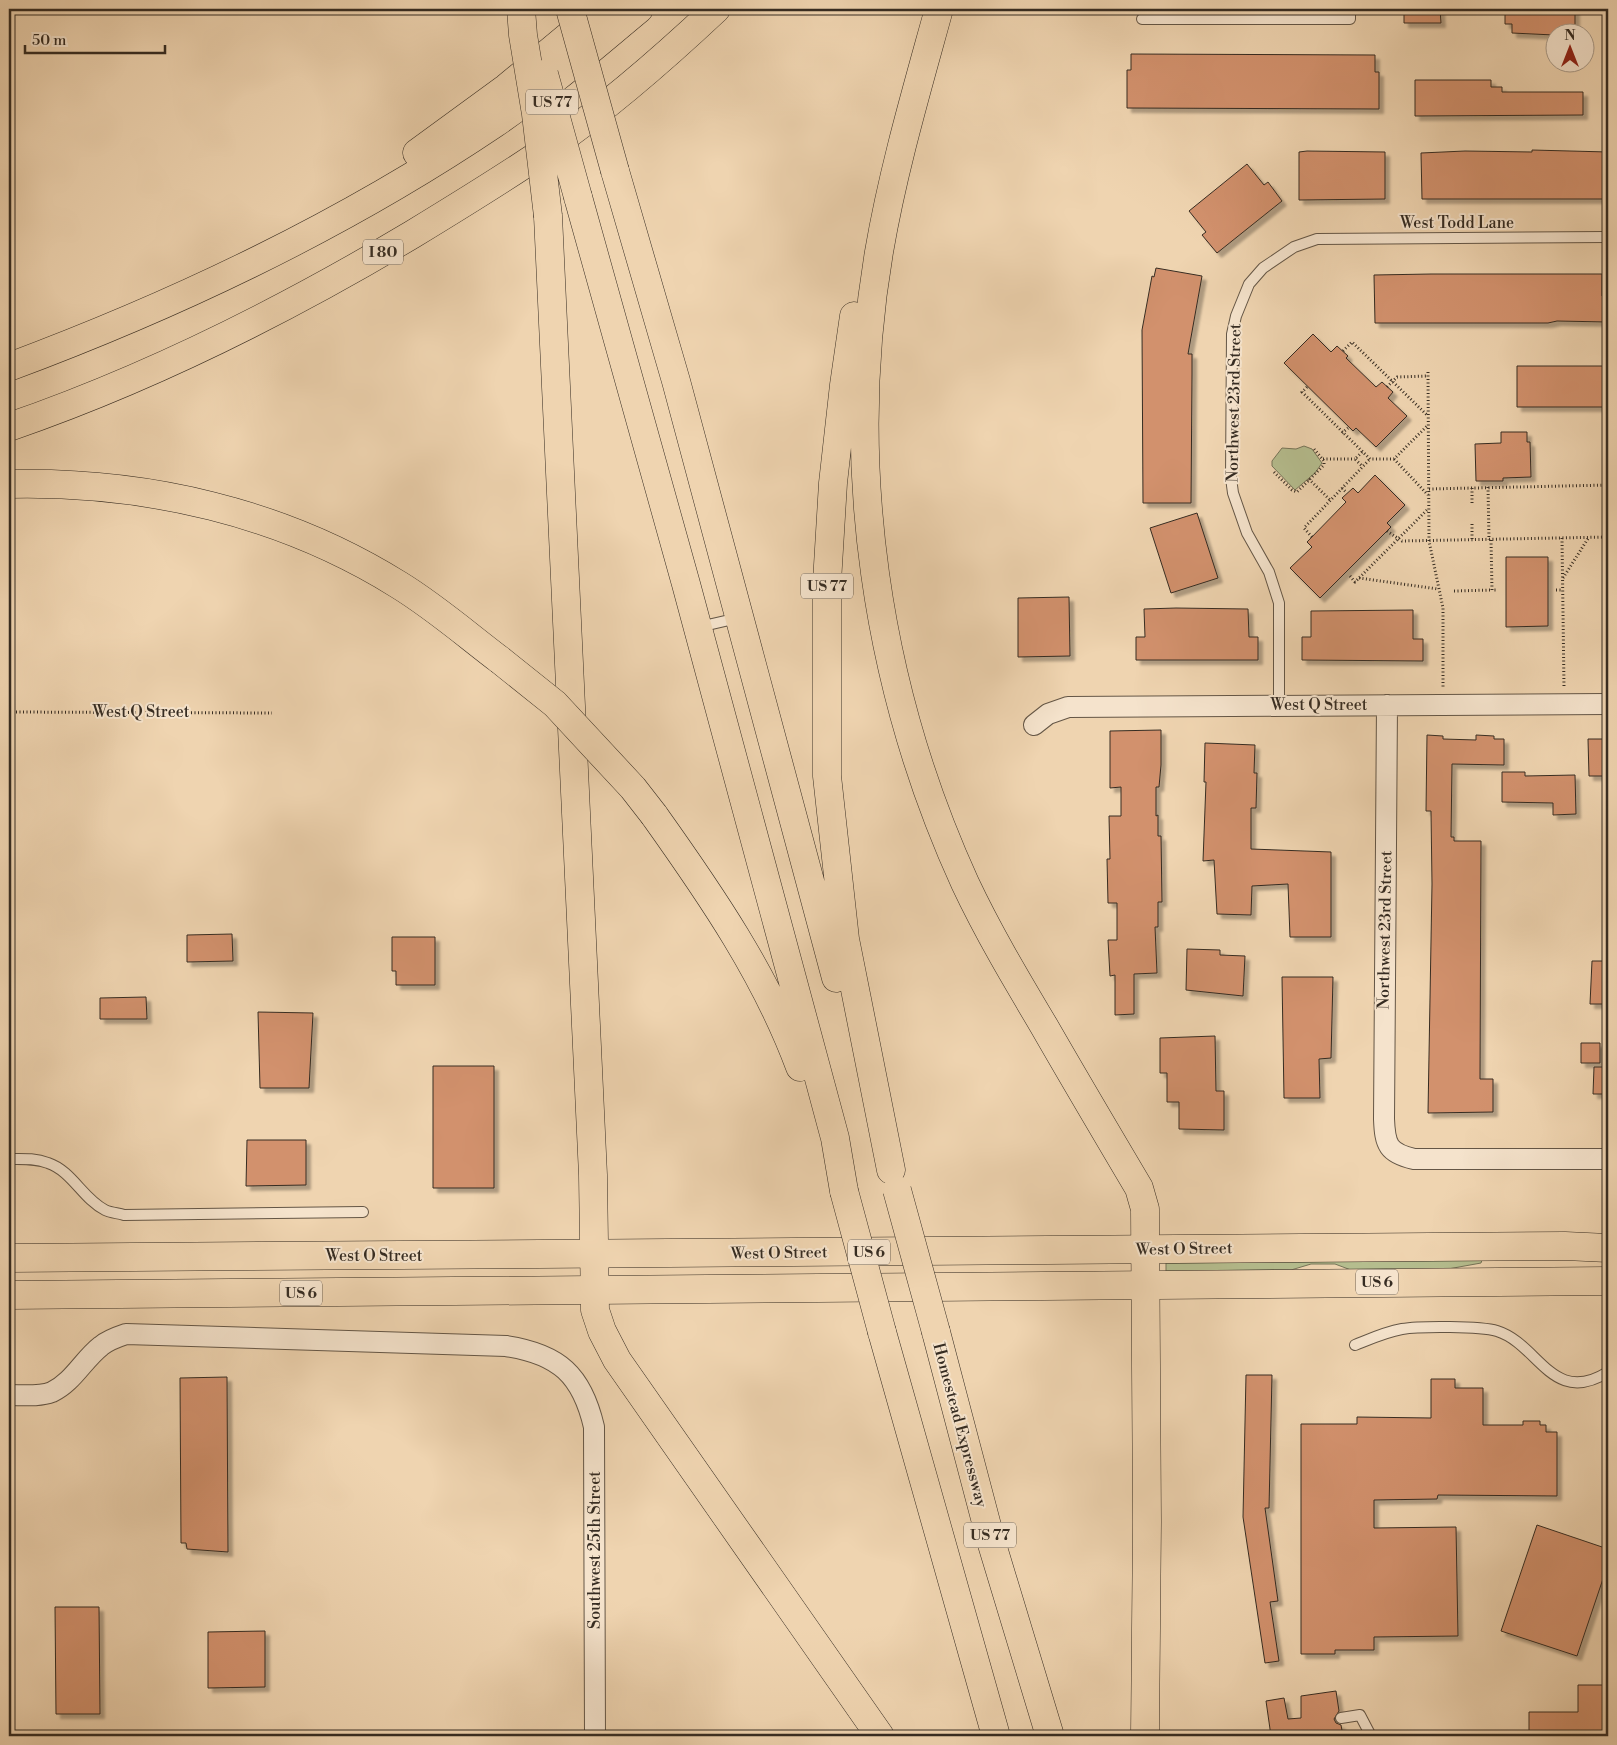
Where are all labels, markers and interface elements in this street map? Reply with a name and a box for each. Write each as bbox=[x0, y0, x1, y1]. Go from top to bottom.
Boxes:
scale bar bbox=[25, 22, 165, 54]
north arrow bbox=[1544, 22, 1594, 72]
text: N bbox=[1564, 27, 1576, 45]
text: 50 m bbox=[32, 31, 66, 50]
road number: US 77 bbox=[526, 90, 578, 114]
street label: West Todd Lane bbox=[1399, 213, 1514, 233]
road number: I 80 bbox=[363, 240, 403, 264]
street label: Northwest 23rd Street bbox=[1223, 323, 1245, 483]
road number: US 77 bbox=[801, 574, 853, 598]
street label: West Q Street bbox=[1270, 695, 1368, 715]
street label: West Q Street bbox=[92, 702, 190, 722]
street label: Northwest 23rd Street bbox=[1374, 850, 1396, 1010]
street label: West O Street bbox=[1134, 1238, 1233, 1260]
road number: US 6 bbox=[848, 1240, 890, 1264]
street label: West O Street bbox=[729, 1242, 828, 1264]
street label: West O Street bbox=[325, 1246, 423, 1266]
road number: US 6 bbox=[1356, 1270, 1398, 1294]
road number: US 6 bbox=[280, 1280, 322, 1306]
street label: Homestead Expressway bbox=[928, 1341, 992, 1510]
street label: Southwest 25th Street bbox=[585, 1471, 605, 1629]
road number: US 77 bbox=[964, 1522, 1016, 1548]

